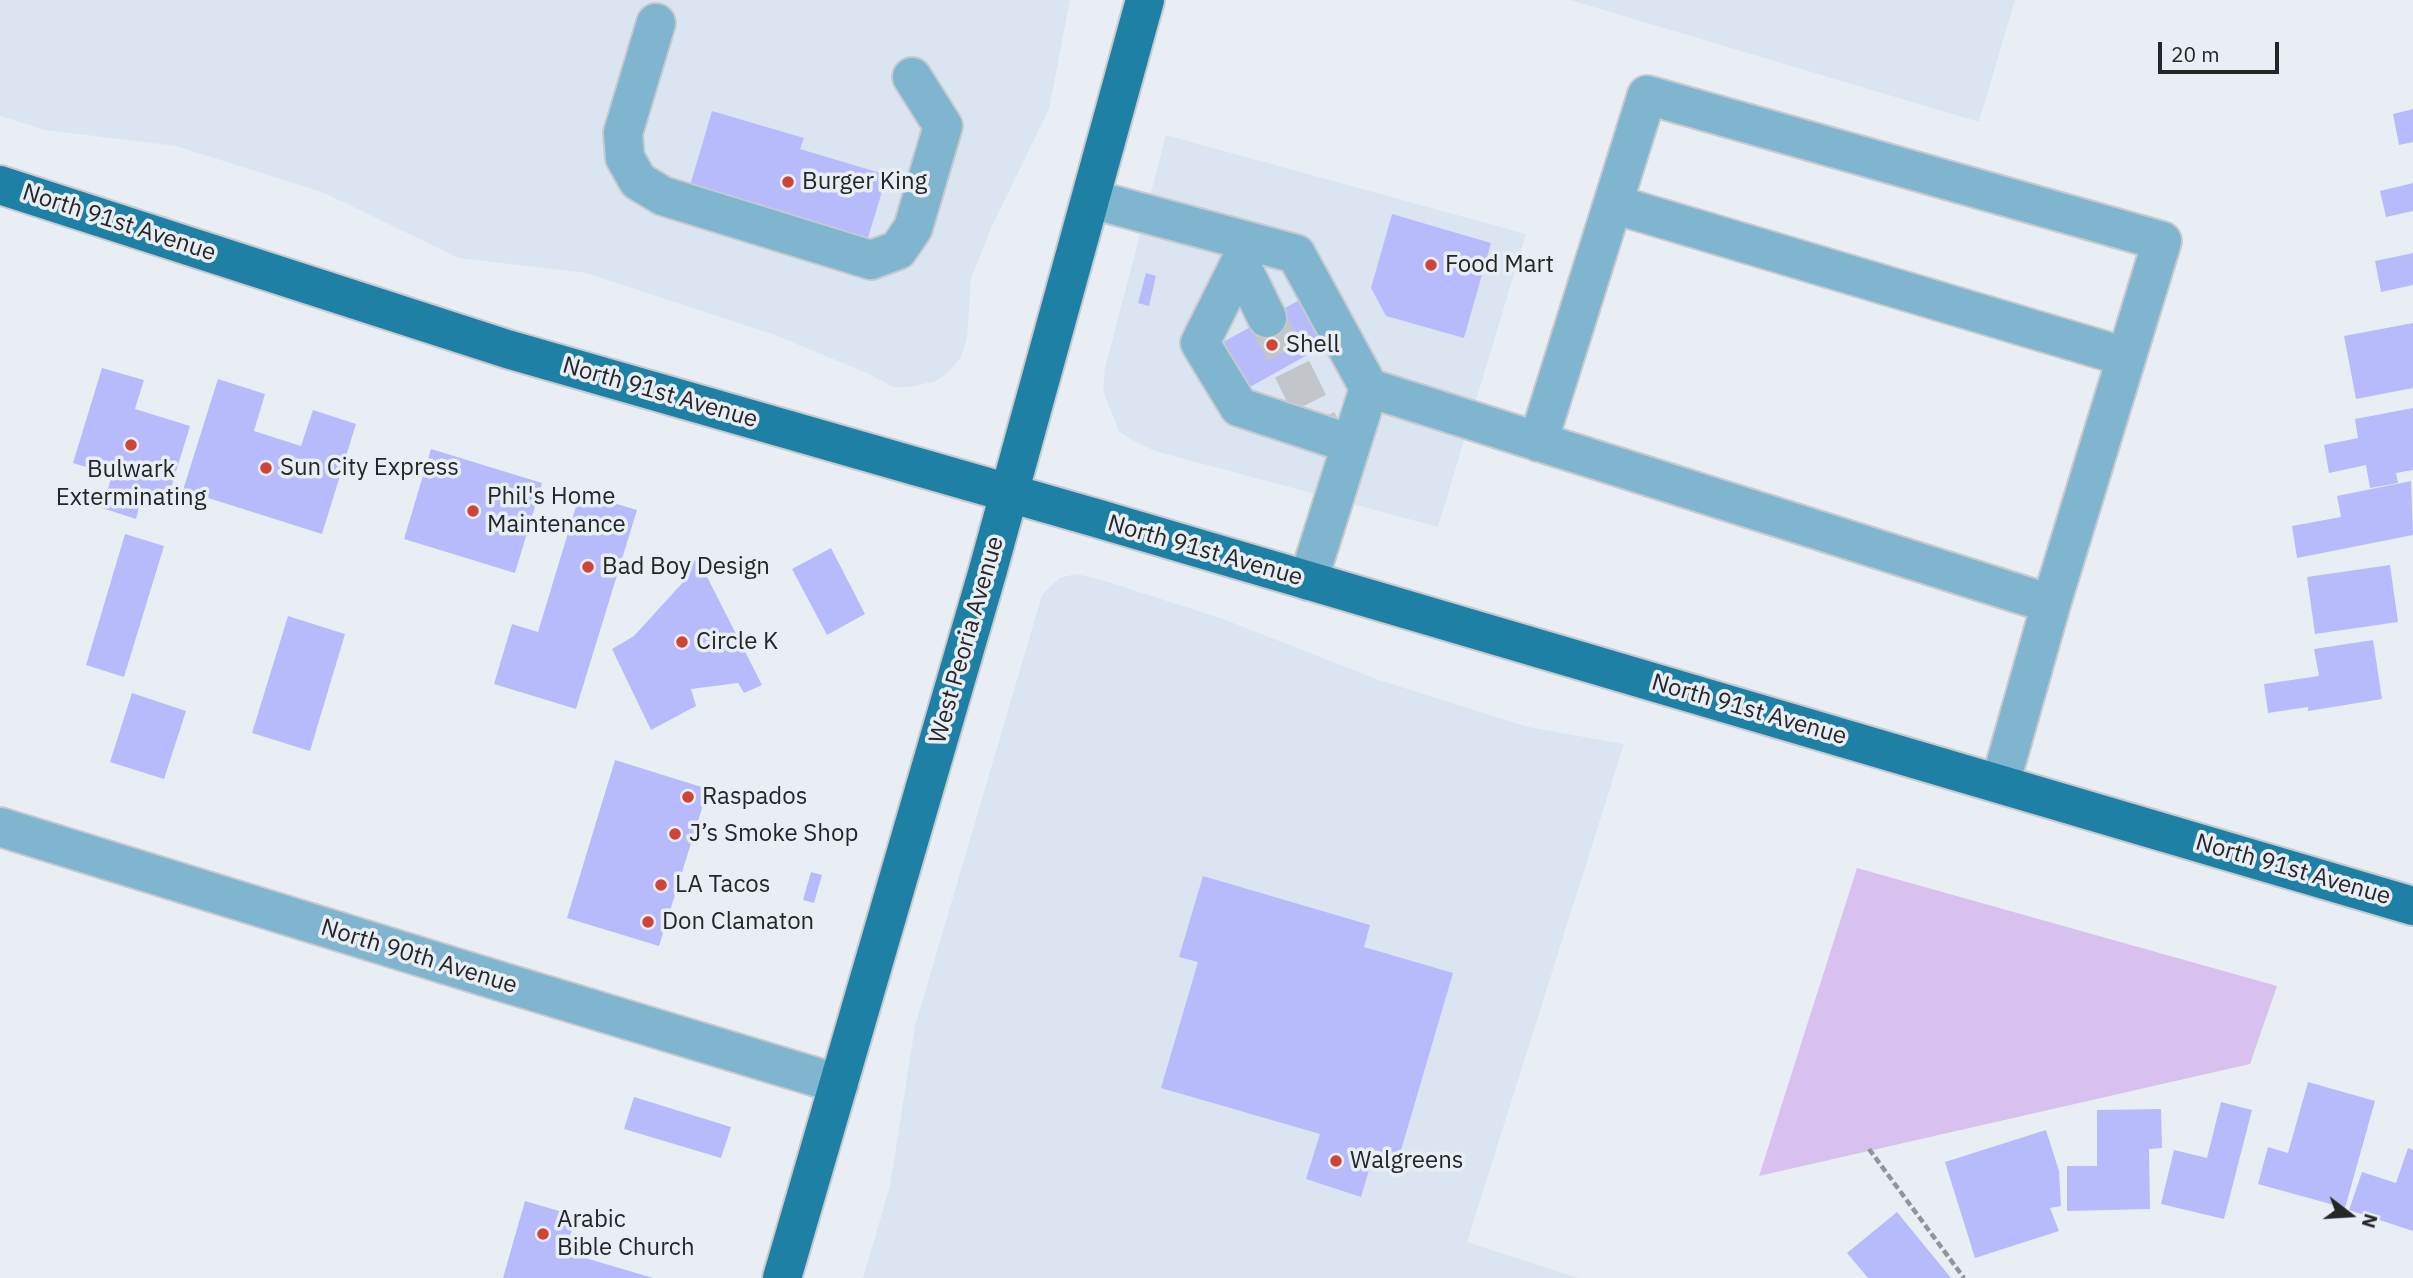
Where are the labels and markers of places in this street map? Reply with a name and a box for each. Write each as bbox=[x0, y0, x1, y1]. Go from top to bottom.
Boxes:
place label: Burger King bbox=[802, 168, 927, 196]
marker: Burger King bbox=[780, 174, 796, 190]
place label: Food Mart bbox=[1445, 251, 1554, 279]
marker: Food Mart bbox=[1423, 257, 1439, 273]
place label: Shell bbox=[1286, 331, 1340, 359]
marker: Shell bbox=[1264, 337, 1280, 353]
marker: Bulwark Exterminating bbox=[123, 437, 139, 453]
place label: Sun City Express bbox=[280, 454, 459, 482]
place label: Bulwark Exterminating bbox=[56, 456, 206, 512]
marker: Sun City Express bbox=[258, 460, 274, 476]
place label: Phil's Home Maintenance bbox=[487, 483, 626, 539]
marker: Phil's Home Maintenance bbox=[465, 503, 481, 519]
place label: Bad Boy Design bbox=[602, 553, 770, 581]
marker: Bad Boy Design bbox=[580, 559, 596, 575]
place label: Circle K bbox=[696, 628, 778, 656]
marker: Circle K bbox=[674, 634, 690, 650]
place label: Raspados bbox=[702, 783, 807, 811]
marker: Raspados bbox=[680, 789, 696, 805]
place label: J’s Smoke Shop bbox=[689, 820, 858, 848]
marker: J’s Smoke Shop bbox=[667, 826, 683, 842]
place label: LA Tacos bbox=[675, 871, 770, 899]
marker: LA Tacos bbox=[653, 877, 669, 893]
place label: Don Clamaton bbox=[662, 908, 814, 936]
marker: Don Clamaton bbox=[640, 914, 656, 930]
place label: Walgreens bbox=[1350, 1147, 1464, 1175]
marker: Walgreens bbox=[1328, 1153, 1344, 1169]
place label: Arabic Bible Church bbox=[557, 1206, 695, 1262]
marker: Arabic Bible Church bbox=[535, 1226, 551, 1242]

